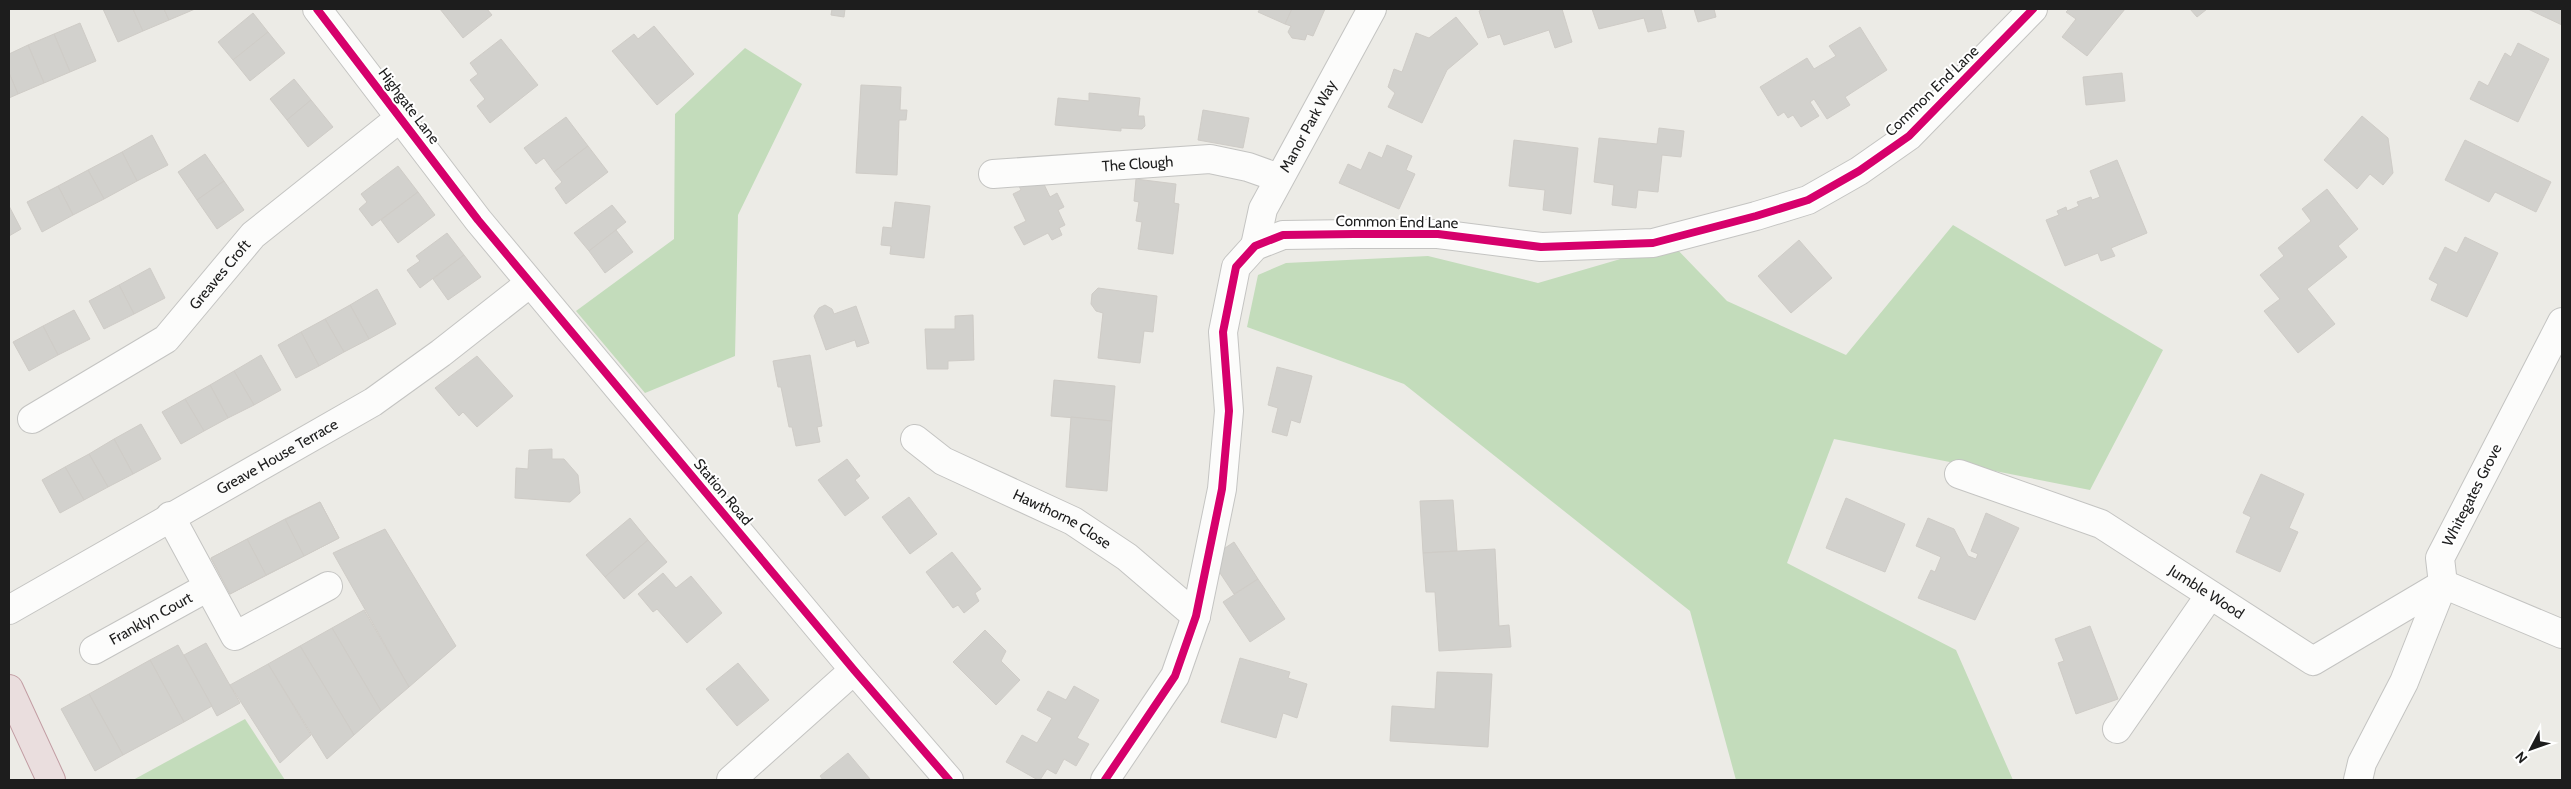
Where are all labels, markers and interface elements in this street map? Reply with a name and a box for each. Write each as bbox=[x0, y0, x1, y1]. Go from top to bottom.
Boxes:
street label: Common End Lane bbox=[1882, 42, 1983, 140]
street label: Highgate Lane bbox=[375, 64, 444, 148]
street label: Manor Park Way bbox=[1276, 77, 1341, 176]
street label: The Clough bbox=[1101, 153, 1174, 175]
street label: Common End Lane bbox=[1336, 212, 1459, 232]
street label: Greaves Croft bbox=[185, 236, 254, 313]
street label: Greave House Terrace bbox=[213, 415, 341, 498]
street label: Whitegates Grove bbox=[2438, 440, 2506, 549]
street label: Station Road bbox=[690, 455, 756, 529]
street label: Hawthorne Close bbox=[1010, 485, 1115, 553]
street label: Jumble Wood bbox=[2165, 561, 2247, 623]
street label: Franklyn Court bbox=[106, 588, 195, 649]
north arrow bbox=[2506, 724, 2556, 774]
text: N bbox=[2511, 748, 2531, 767]

